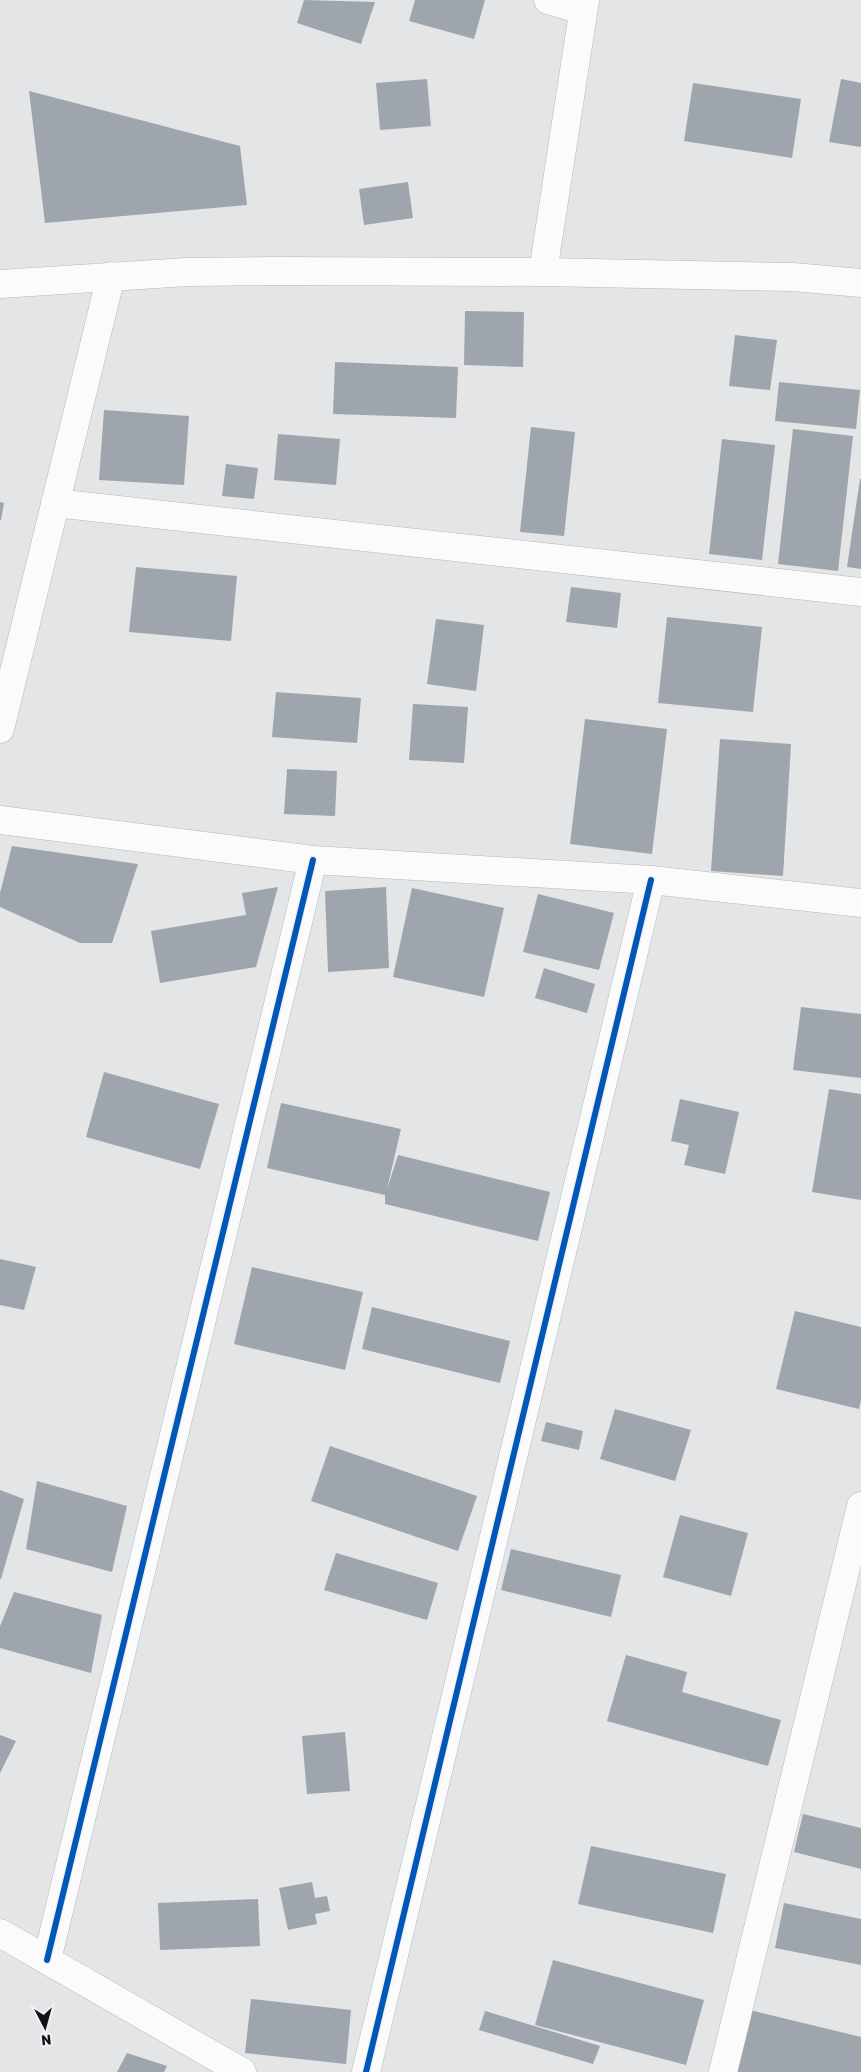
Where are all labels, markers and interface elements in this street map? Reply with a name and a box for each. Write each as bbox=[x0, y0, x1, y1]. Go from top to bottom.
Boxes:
north arrow bbox=[20, 2002, 70, 2052]
text: N bbox=[40, 2030, 52, 2048]

